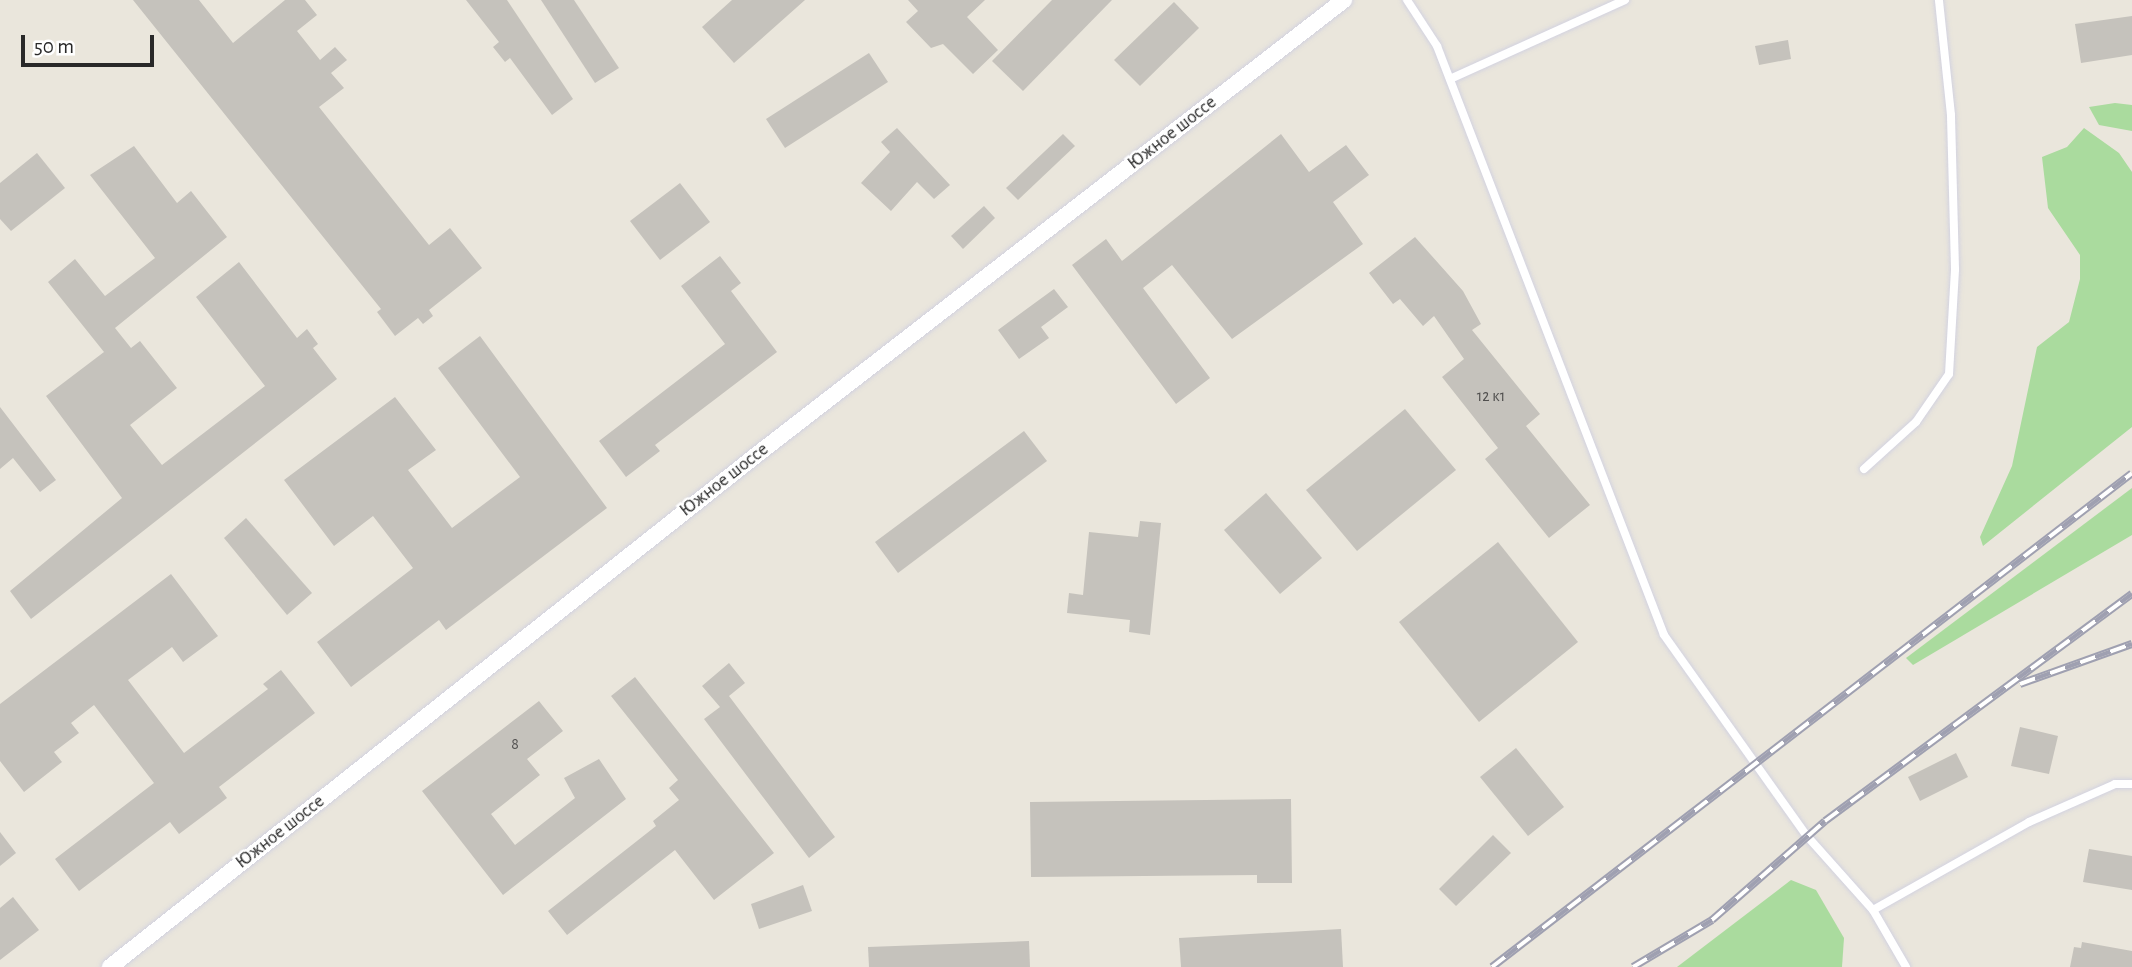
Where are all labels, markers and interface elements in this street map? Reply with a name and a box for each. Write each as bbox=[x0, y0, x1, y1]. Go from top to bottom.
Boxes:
scale bar bbox=[24, 21, 158, 65]
text: 50 m bbox=[34, 36, 74, 57]
street label: Южное шоссе bbox=[1123, 91, 1221, 175]
house number: 12 к1 bbox=[1477, 386, 1505, 406]
street label: Южное шоссе bbox=[675, 438, 773, 522]
house number: 8 bbox=[511, 734, 519, 754]
street label: Южное шоссе bbox=[231, 790, 329, 874]

